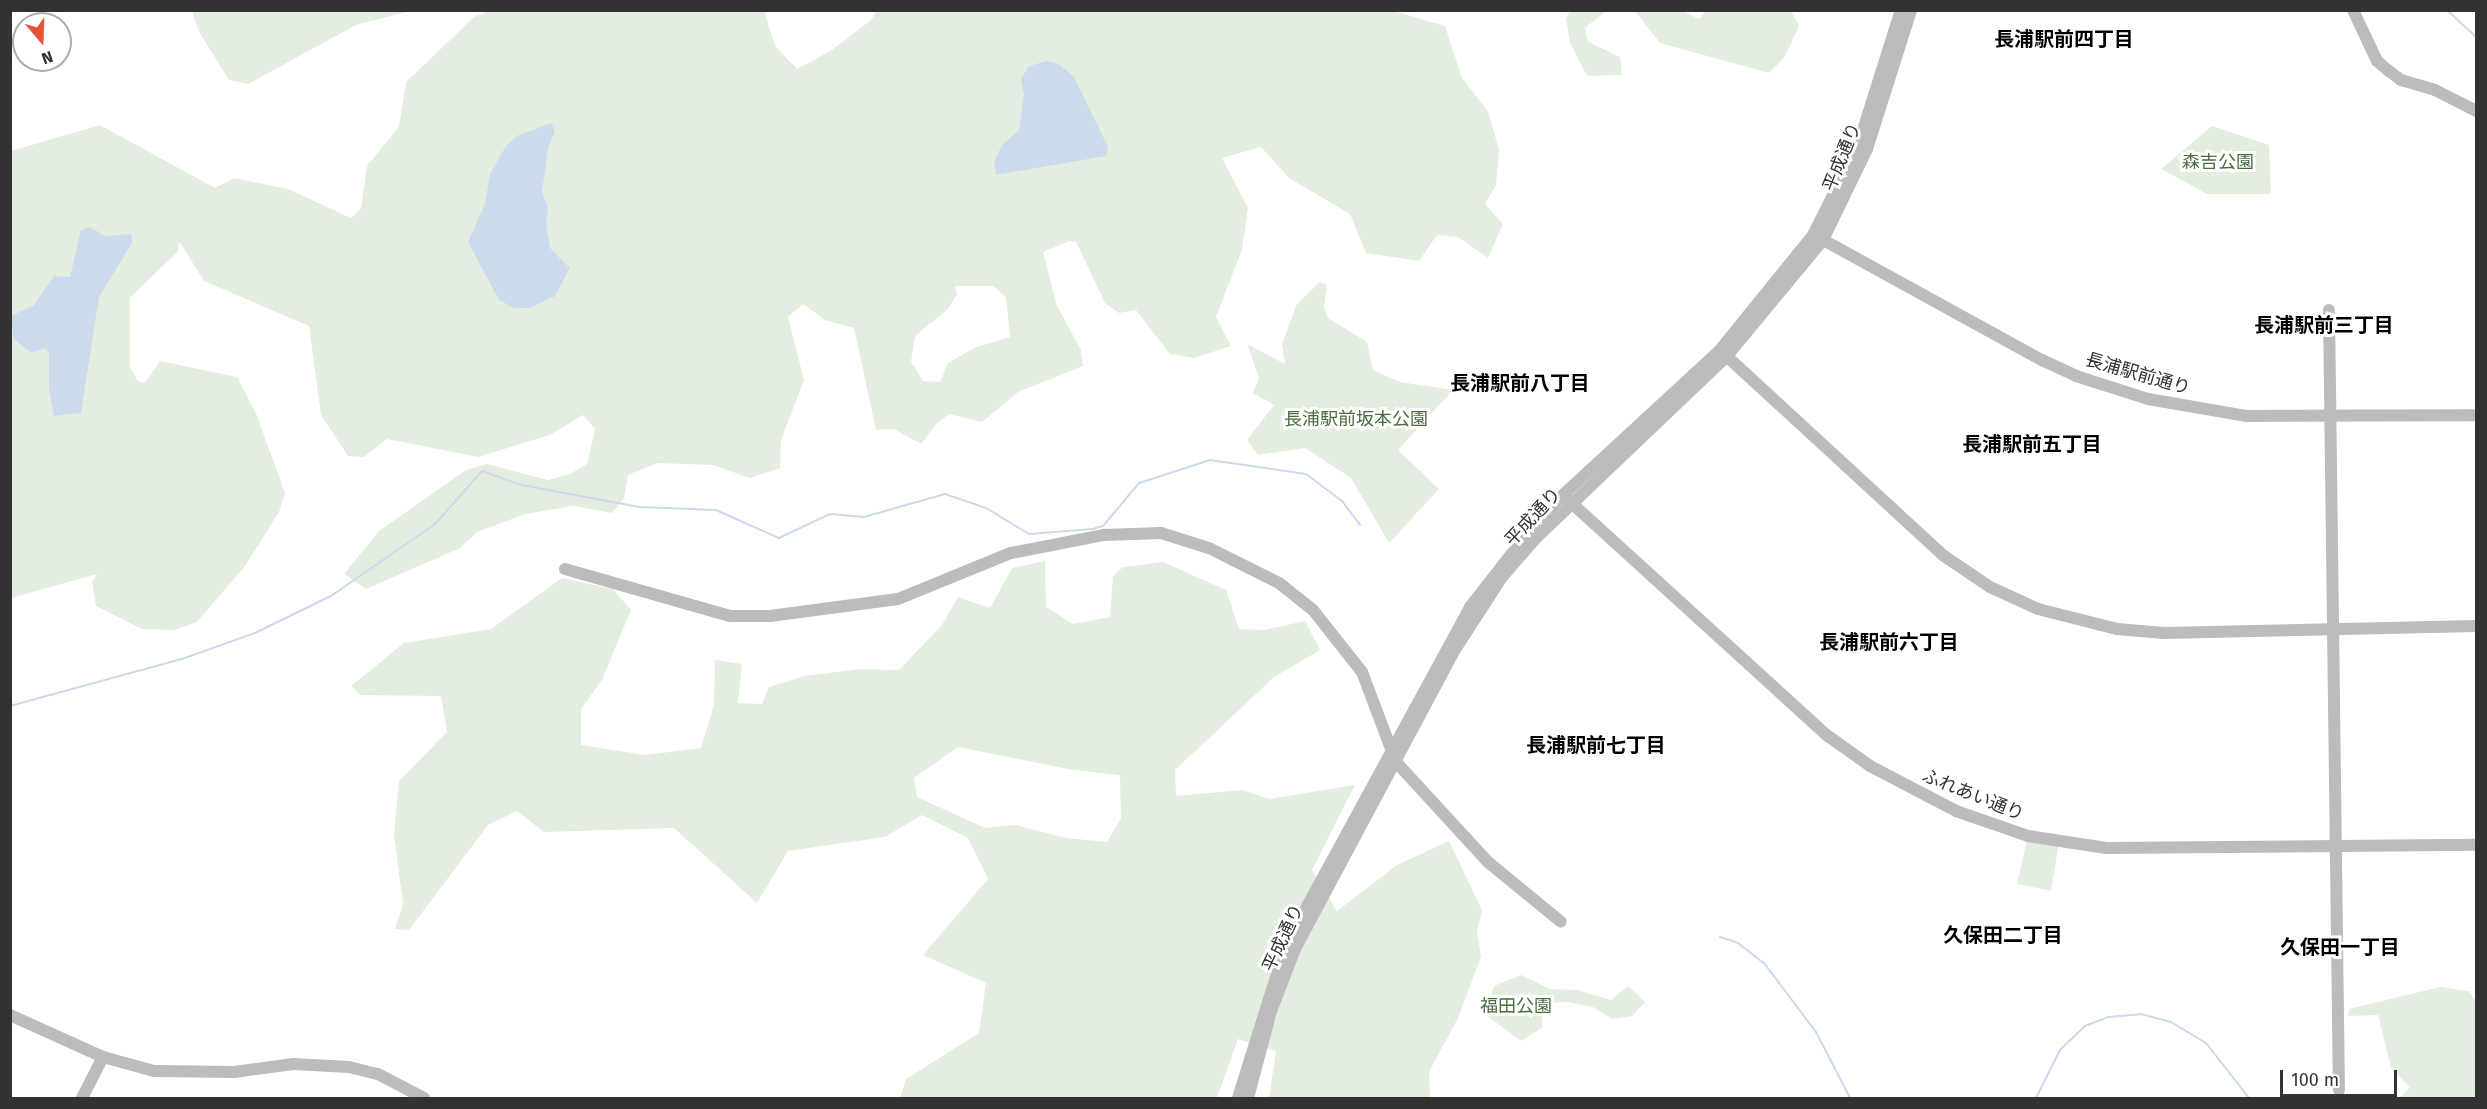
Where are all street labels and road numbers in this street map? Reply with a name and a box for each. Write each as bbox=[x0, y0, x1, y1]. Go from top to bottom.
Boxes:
street label: 平成通り bbox=[1819, 120, 1865, 194]
street label: 長浦駅前通り bbox=[2083, 349, 2193, 399]
street label: 平成通り bbox=[1501, 483, 1565, 551]
street label: ふれあい通り bbox=[1919, 765, 2027, 825]
street label: 平成通り bbox=[1258, 901, 1308, 975]

